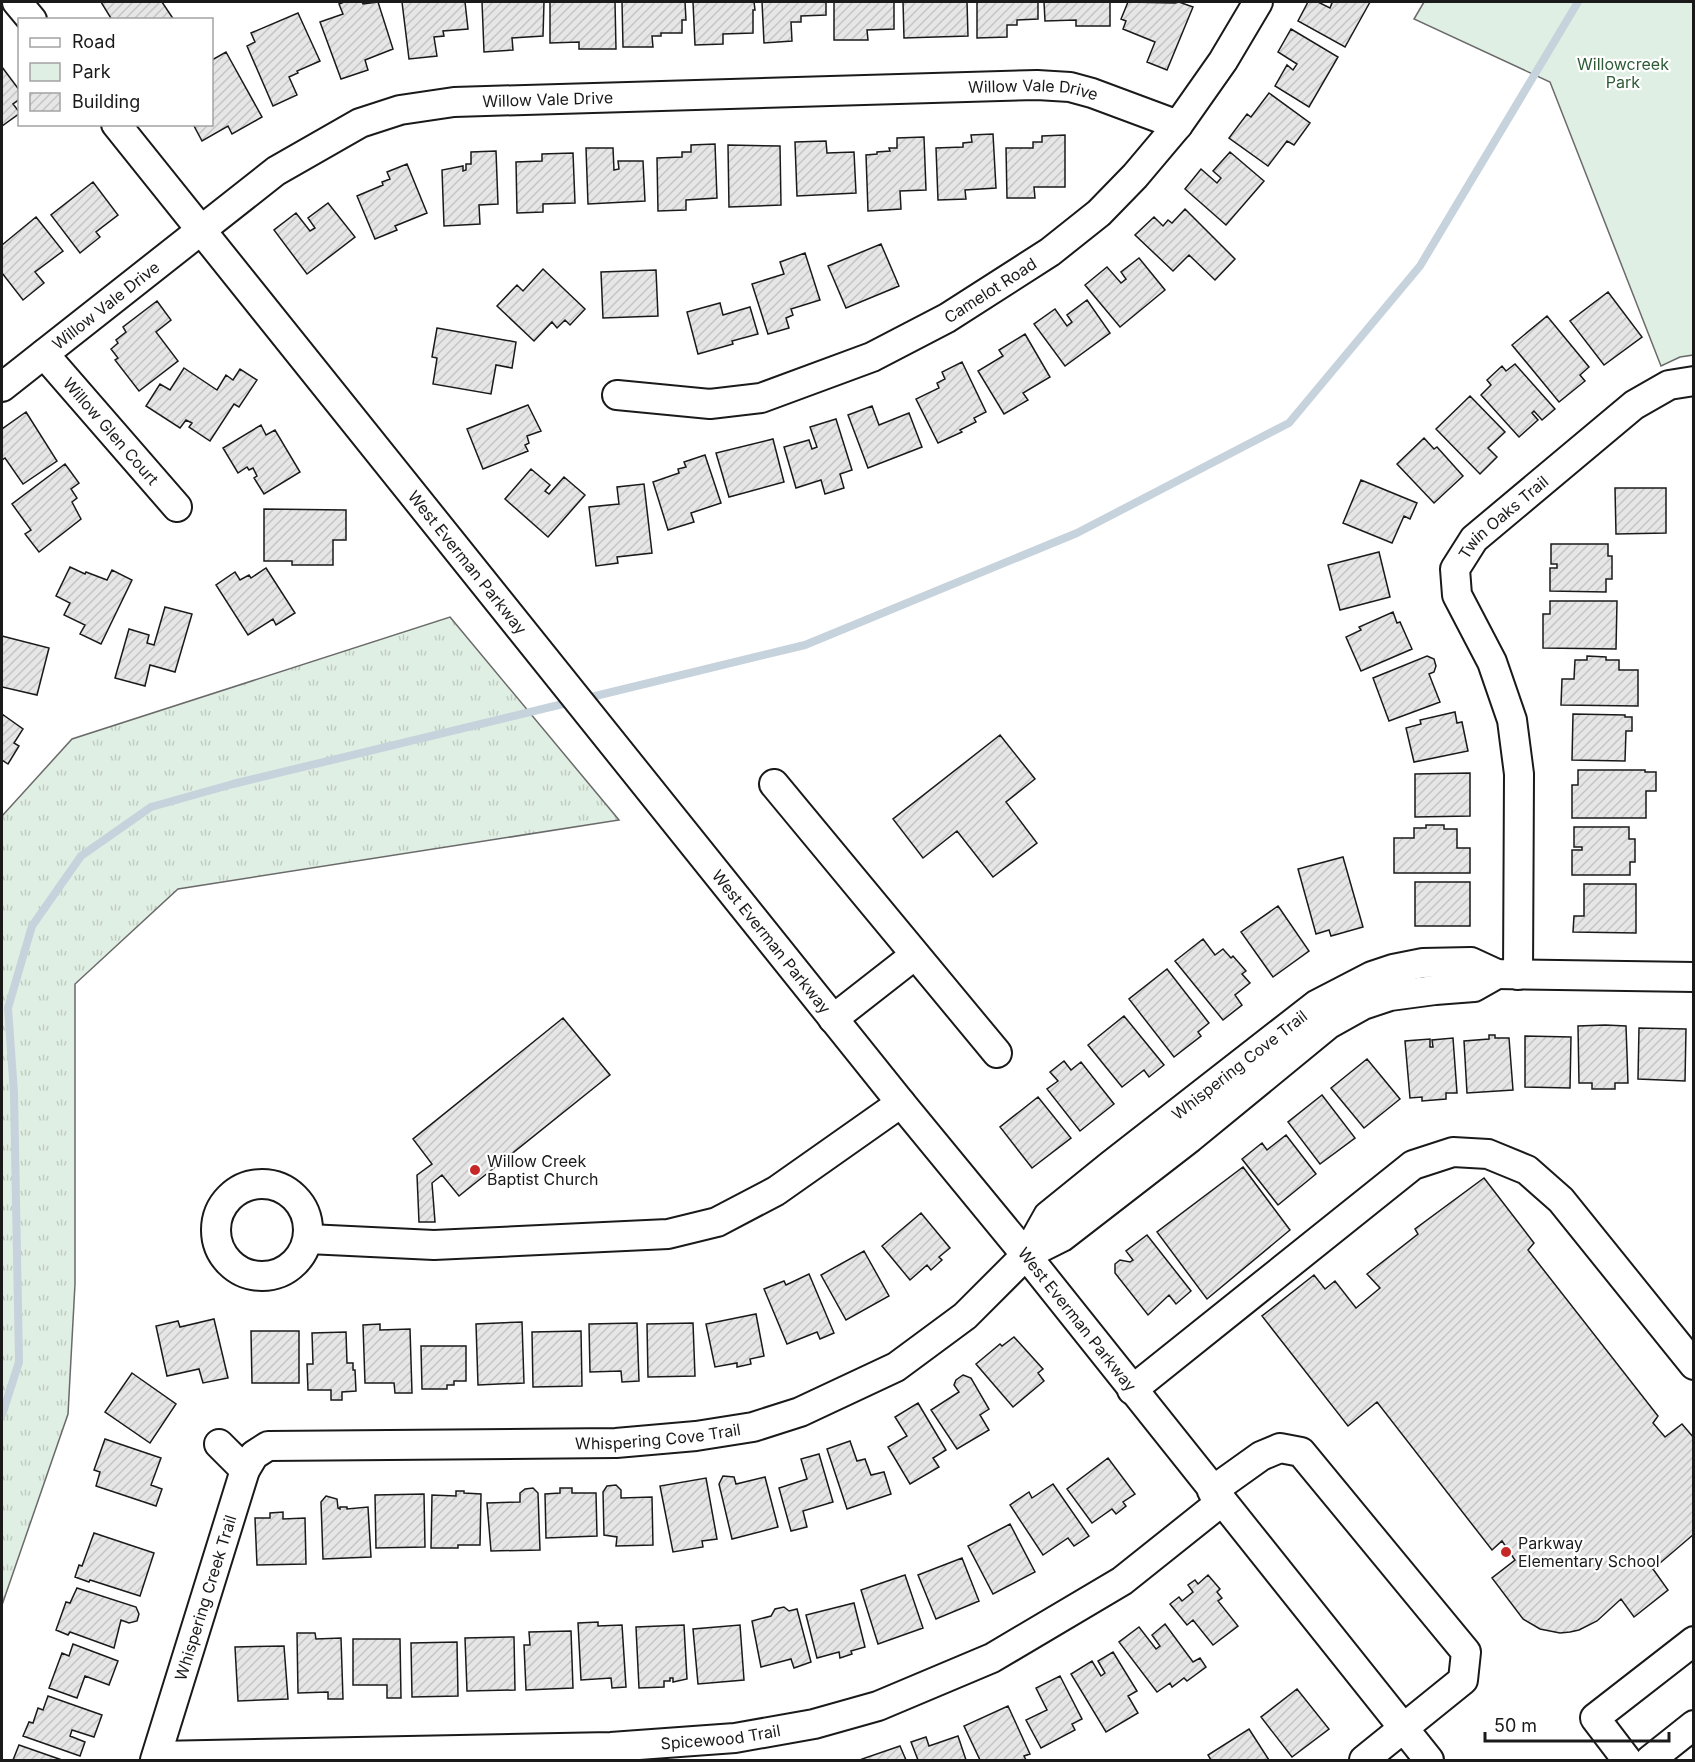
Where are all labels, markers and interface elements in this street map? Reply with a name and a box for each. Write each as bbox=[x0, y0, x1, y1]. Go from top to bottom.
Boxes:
legend bbox=[18, 18, 213, 126]
text: Road bbox=[72, 31, 115, 52]
park label: Willowcreek Park bbox=[1577, 54, 1669, 92]
text: Park bbox=[72, 61, 111, 82]
street label: Willow Vale Drive bbox=[968, 75, 1101, 104]
street label: Willow Vale Drive bbox=[482, 87, 613, 111]
text: Building bbox=[72, 91, 140, 112]
street label: Camelot Road bbox=[940, 253, 1040, 327]
street label: Willow Vale Drive bbox=[48, 257, 163, 354]
street label: Willow Glen Court bbox=[59, 373, 163, 489]
street label: Twin Oaks Trail bbox=[1454, 471, 1552, 563]
street label: West Everman Parkway bbox=[404, 487, 531, 638]
street label: West Everman Parkway bbox=[708, 866, 835, 1017]
street label: Whispering Cove Trail bbox=[1168, 1006, 1311, 1124]
place label: Willow Creek Baptist Church bbox=[487, 1151, 599, 1189]
marker: Willow Creek Baptist Church bbox=[468, 1163, 482, 1177]
street label: West Everman Parkway bbox=[1014, 1243, 1141, 1395]
street label: Whispering Cove Trail bbox=[575, 1419, 742, 1453]
street label: Whispering Creek Trail bbox=[170, 1512, 240, 1683]
place label: Parkway Elementary School bbox=[1518, 1533, 1660, 1571]
marker: Parkway Elementary School bbox=[1499, 1545, 1513, 1559]
scale bar bbox=[1485, 1705, 1670, 1743]
text: 50 m bbox=[1494, 1715, 1537, 1736]
street label: Spicewood Trail bbox=[660, 1720, 782, 1753]

